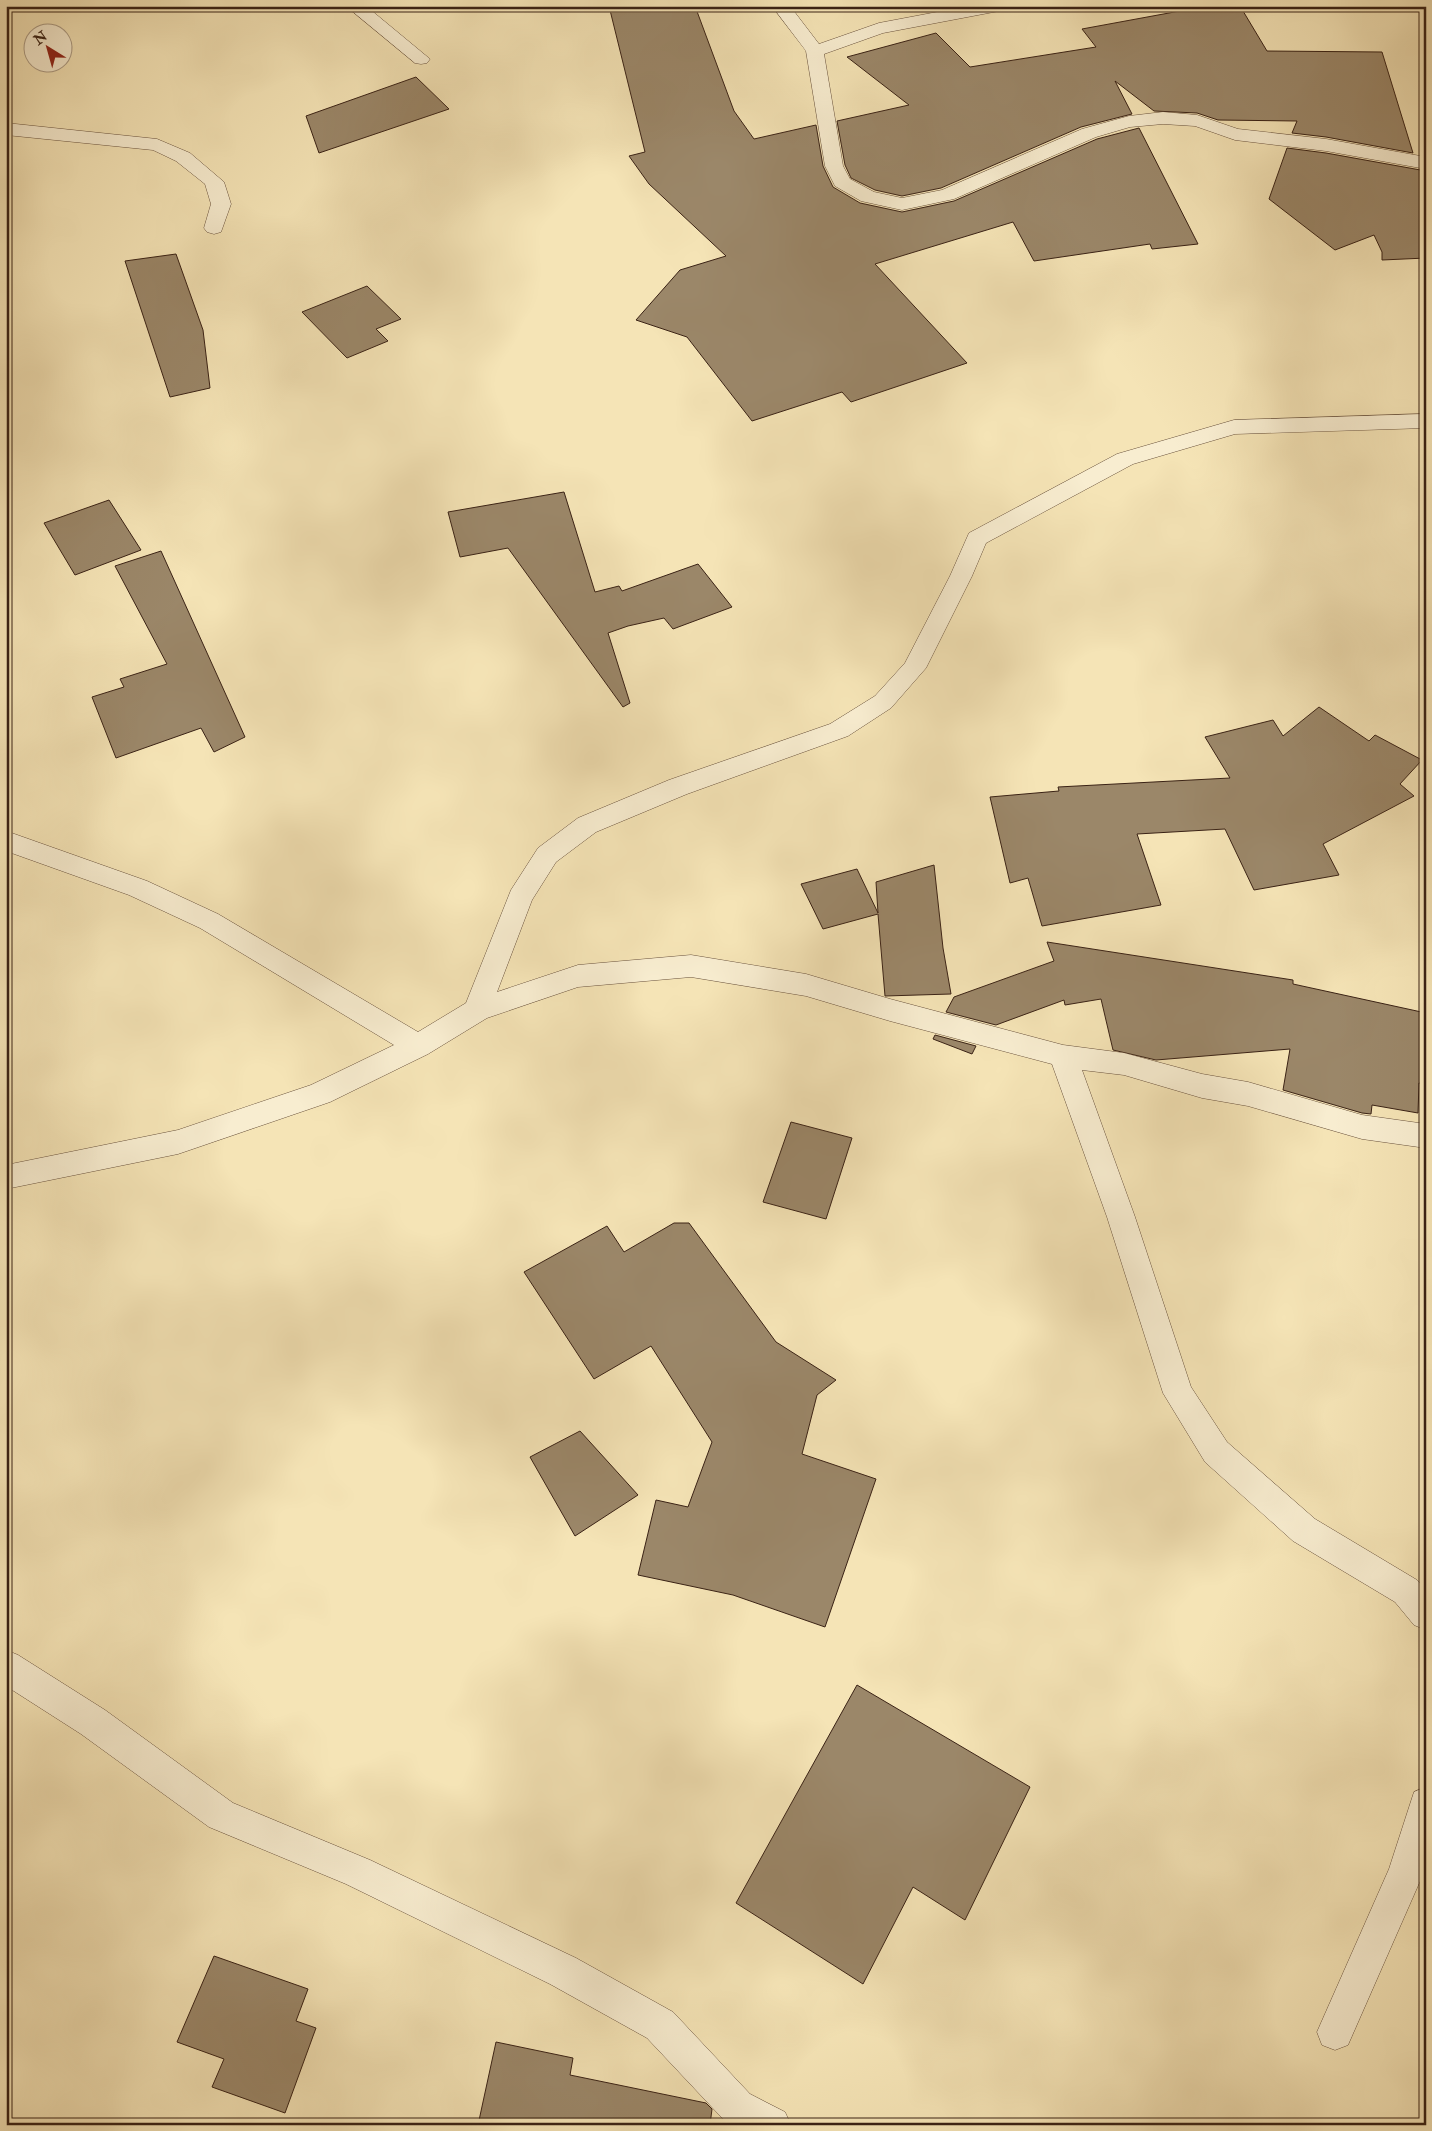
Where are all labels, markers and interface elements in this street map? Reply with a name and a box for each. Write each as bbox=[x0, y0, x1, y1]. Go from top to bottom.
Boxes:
north arrow bbox=[22, 22, 72, 72]
text: N bbox=[30, 27, 51, 49]

